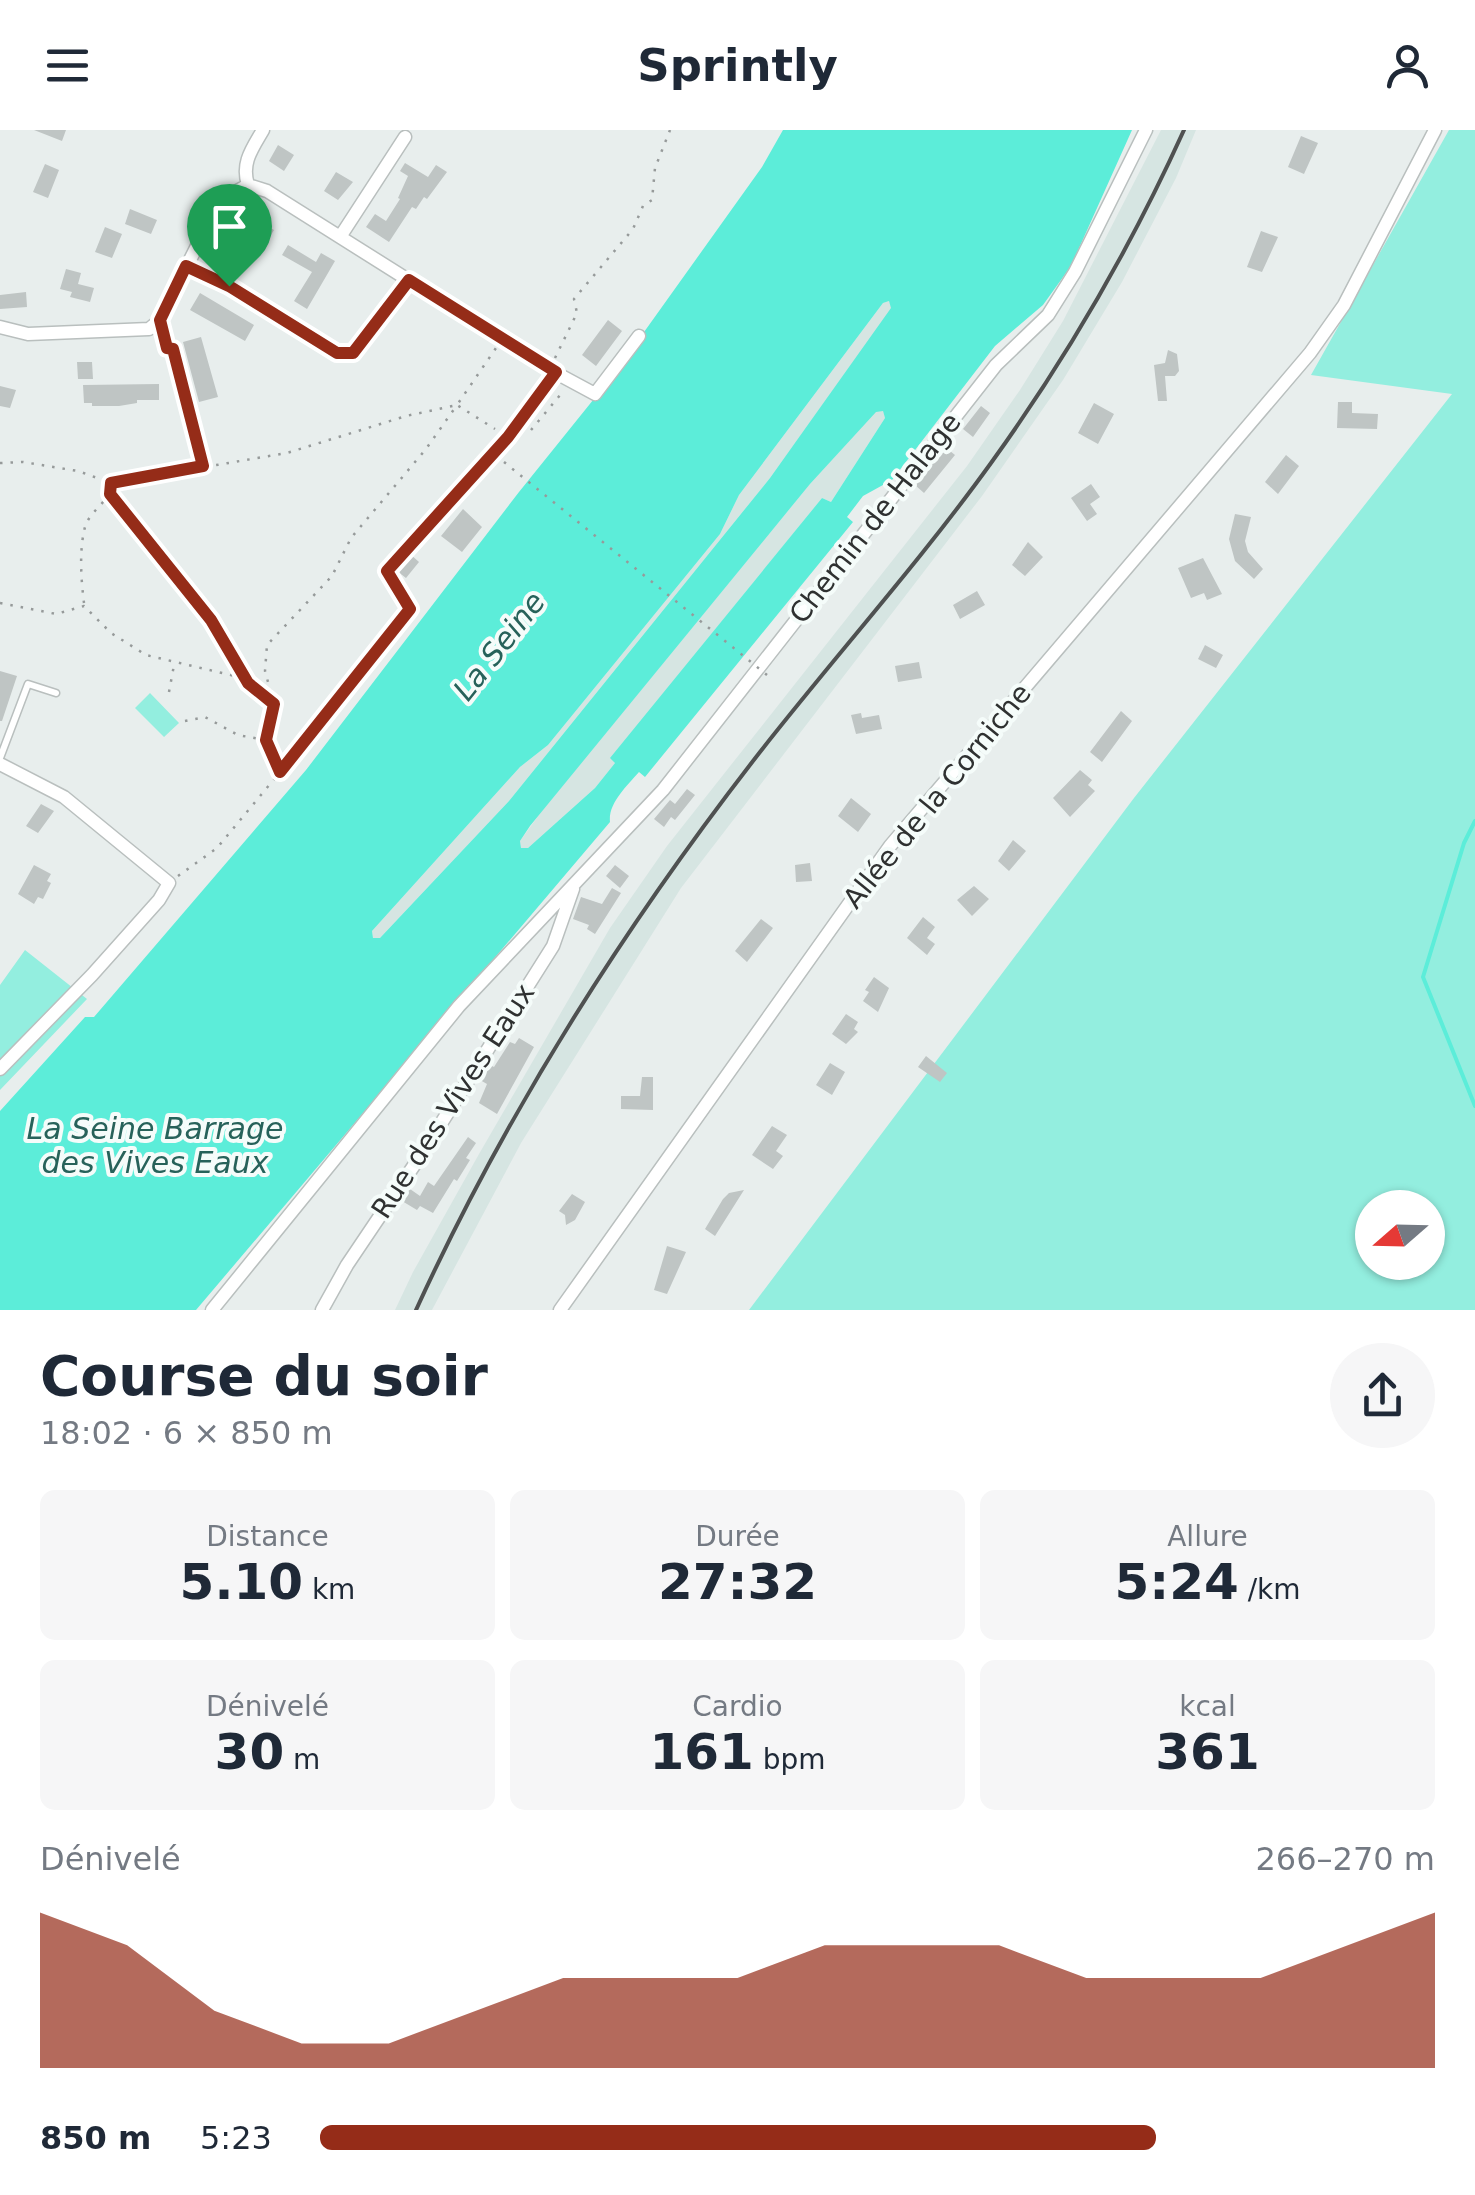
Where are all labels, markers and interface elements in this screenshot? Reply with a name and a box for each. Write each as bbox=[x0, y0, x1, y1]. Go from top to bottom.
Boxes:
icon: menu bbox=[40, 38, 95, 93]
icon: person bbox=[1380, 38, 1435, 93]
text: Sprintly bbox=[637, 39, 838, 92]
pin bbox=[187, 184, 272, 287]
icon: arrive bbox=[202, 199, 257, 254]
street label: Chemin de Halage bbox=[782, 406, 968, 630]
water label: La Seine bbox=[446, 585, 552, 707]
street label: Allée de la Corniche bbox=[836, 677, 1038, 915]
street label: Rue des Vives Eaux bbox=[365, 977, 541, 1225]
water label: La Seine Barrage des Vives Eaux bbox=[27, 1111, 284, 1180]
north arrow bbox=[1355, 1190, 1445, 1280]
map controls bbox=[1355, 1190, 1445, 1280]
button: share bbox=[1330, 1343, 1435, 1448]
text: Course du soir bbox=[40, 1344, 488, 1408]
text: 18:02 · 6 × 850 m bbox=[40, 1414, 333, 1452]
text: Distance bbox=[206, 1520, 329, 1553]
text: Durée bbox=[695, 1520, 780, 1553]
text: Allure bbox=[1167, 1520, 1248, 1553]
text: 5.10 bbox=[180, 1553, 303, 1611]
text: 27:32 bbox=[658, 1553, 817, 1611]
text: 5:24 bbox=[1114, 1553, 1239, 1611]
text: km bbox=[303, 1573, 355, 1606]
text: /km bbox=[1239, 1573, 1301, 1606]
text: Dénivelé bbox=[206, 1690, 329, 1723]
text: Cardio bbox=[692, 1690, 783, 1723]
text: kcal bbox=[1179, 1690, 1236, 1723]
text: 30 bbox=[215, 1723, 284, 1781]
text: 161 bbox=[649, 1723, 754, 1781]
text: 361 bbox=[1155, 1723, 1260, 1781]
text: m bbox=[284, 1743, 320, 1776]
text: bpm bbox=[754, 1743, 826, 1776]
text: Dénivelé bbox=[40, 1840, 181, 1878]
text: 266–270 m bbox=[1256, 1840, 1435, 1878]
text: 850 m bbox=[40, 2119, 151, 2157]
text: 5:23 bbox=[200, 2119, 272, 2157]

